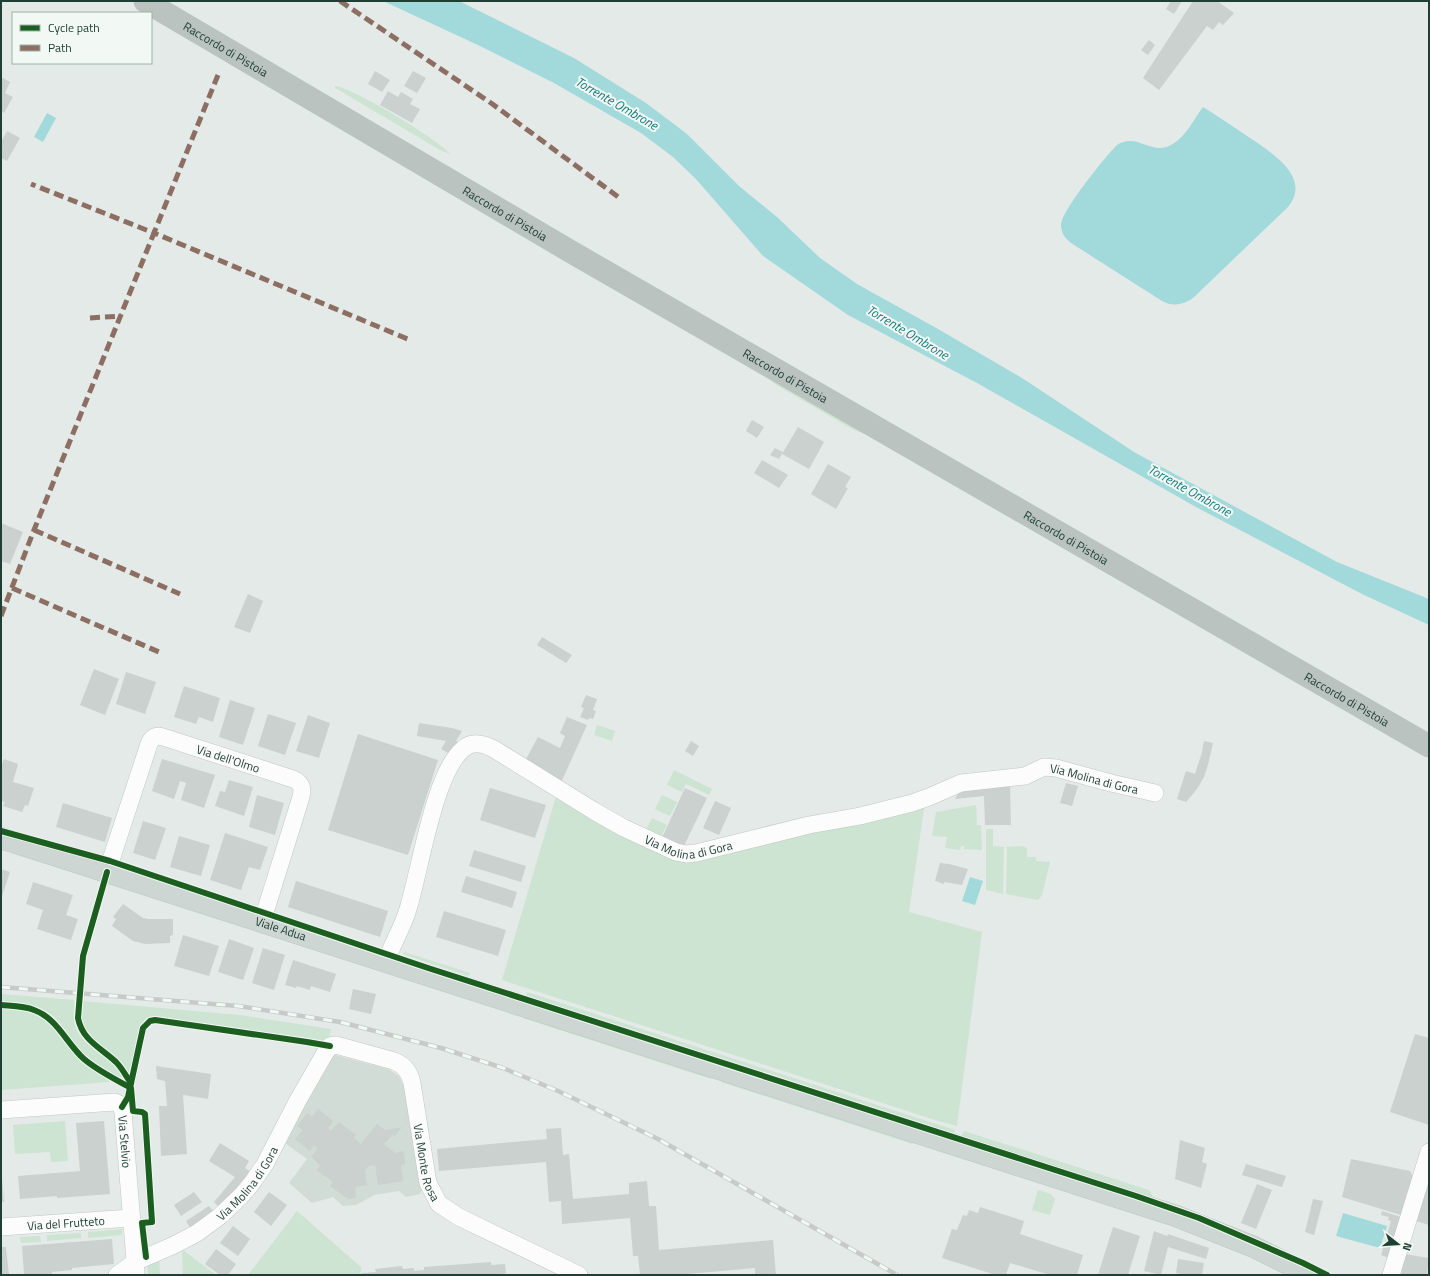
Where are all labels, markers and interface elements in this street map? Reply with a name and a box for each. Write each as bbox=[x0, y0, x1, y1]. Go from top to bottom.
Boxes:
legend bbox=[12, 12, 152, 64]
street label: Raccordo di Pistoia bbox=[180, 16, 272, 81]
text: Cycle path bbox=[48, 18, 100, 37]
text: Path bbox=[48, 38, 72, 57]
water label: Torrente Ombrone bbox=[572, 71, 663, 135]
street label: Raccordo di Pistoia bbox=[459, 181, 551, 245]
water label: Torrente Ombrone bbox=[863, 300, 954, 365]
street label: Raccordo di Pistoia bbox=[739, 343, 832, 407]
water label: Torrente Ombrone bbox=[1145, 459, 1236, 522]
street label: Raccordo di Pistoia bbox=[1020, 505, 1113, 569]
street label: Raccordo di Pistoia bbox=[1301, 667, 1393, 731]
street label: Via dell'Olmo bbox=[194, 739, 263, 777]
street label: Via Molina di Gora bbox=[1049, 758, 1140, 798]
street label: Via Molina di Gora bbox=[642, 829, 734, 864]
street label: Viale Adua bbox=[253, 911, 309, 945]
street label: Via Stelvio bbox=[114, 1115, 137, 1169]
street label: Via Monte Rosa bbox=[409, 1122, 445, 1205]
street label: Via Molina di Gora bbox=[212, 1143, 282, 1225]
street label: Via del Frutteto bbox=[26, 1210, 105, 1235]
north arrow bbox=[1378, 1224, 1418, 1264]
text: N bbox=[1399, 1241, 1416, 1253]

